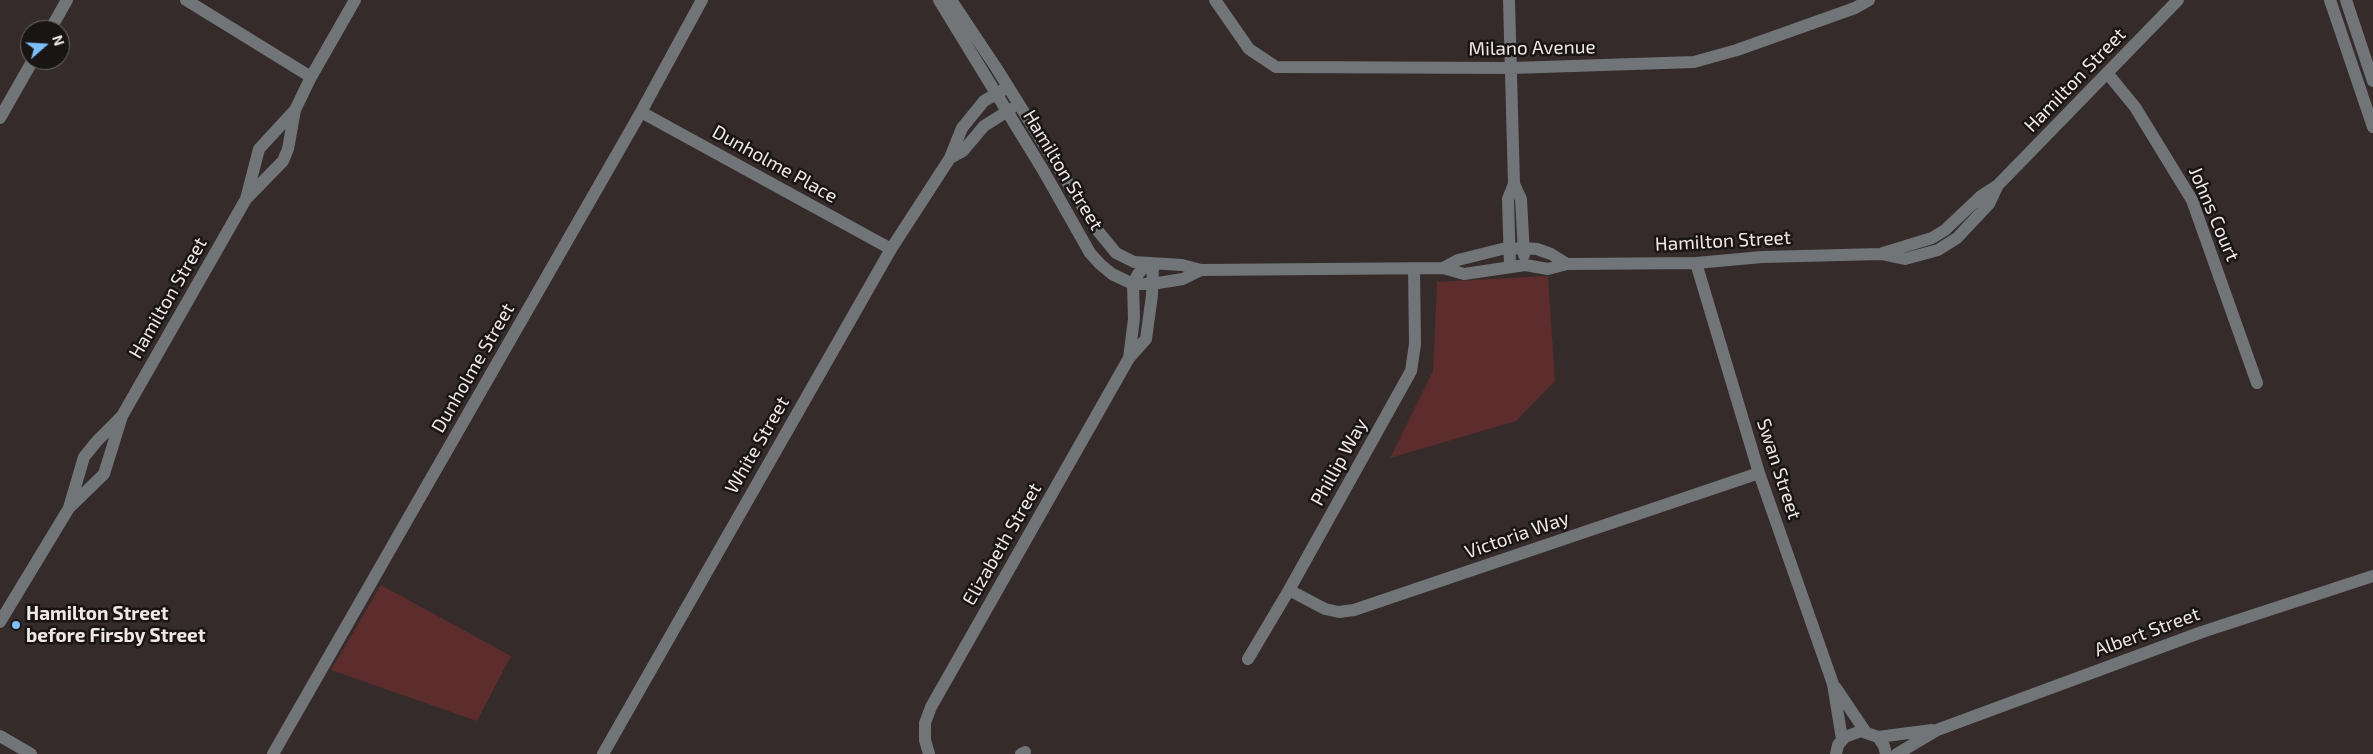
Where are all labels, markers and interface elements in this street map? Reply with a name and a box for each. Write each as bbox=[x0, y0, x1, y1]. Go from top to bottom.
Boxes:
north arrow bbox=[20, 20, 70, 70]
street label: Hamilton Street bbox=[2020, 23, 2130, 137]
text: N bbox=[49, 33, 68, 48]
street label: Milano Avenue bbox=[1468, 35, 1596, 61]
street label: Hamilton Street bbox=[1018, 106, 1108, 234]
street label: Dunholme Place bbox=[708, 120, 842, 208]
street label: Johns Court bbox=[2184, 163, 2244, 265]
street label: Hamilton Street bbox=[1654, 226, 1792, 256]
street label: Hamilton Street bbox=[124, 233, 212, 363]
street label: Dunholme Street bbox=[427, 299, 519, 437]
street label: White Street bbox=[720, 392, 794, 498]
street label: Phillip Way bbox=[1306, 414, 1372, 510]
street label: Swan Street bbox=[1752, 416, 1806, 522]
street label: Elizabeth Street bbox=[958, 479, 1046, 609]
street label: Victoria Way bbox=[1462, 506, 1572, 564]
street label: Albert Street bbox=[2091, 602, 2203, 662]
place label: Hamilton Street before Firsby Street bbox=[26, 603, 206, 647]
marker: Hamilton Street before Firsby Street bbox=[10, 619, 22, 631]

